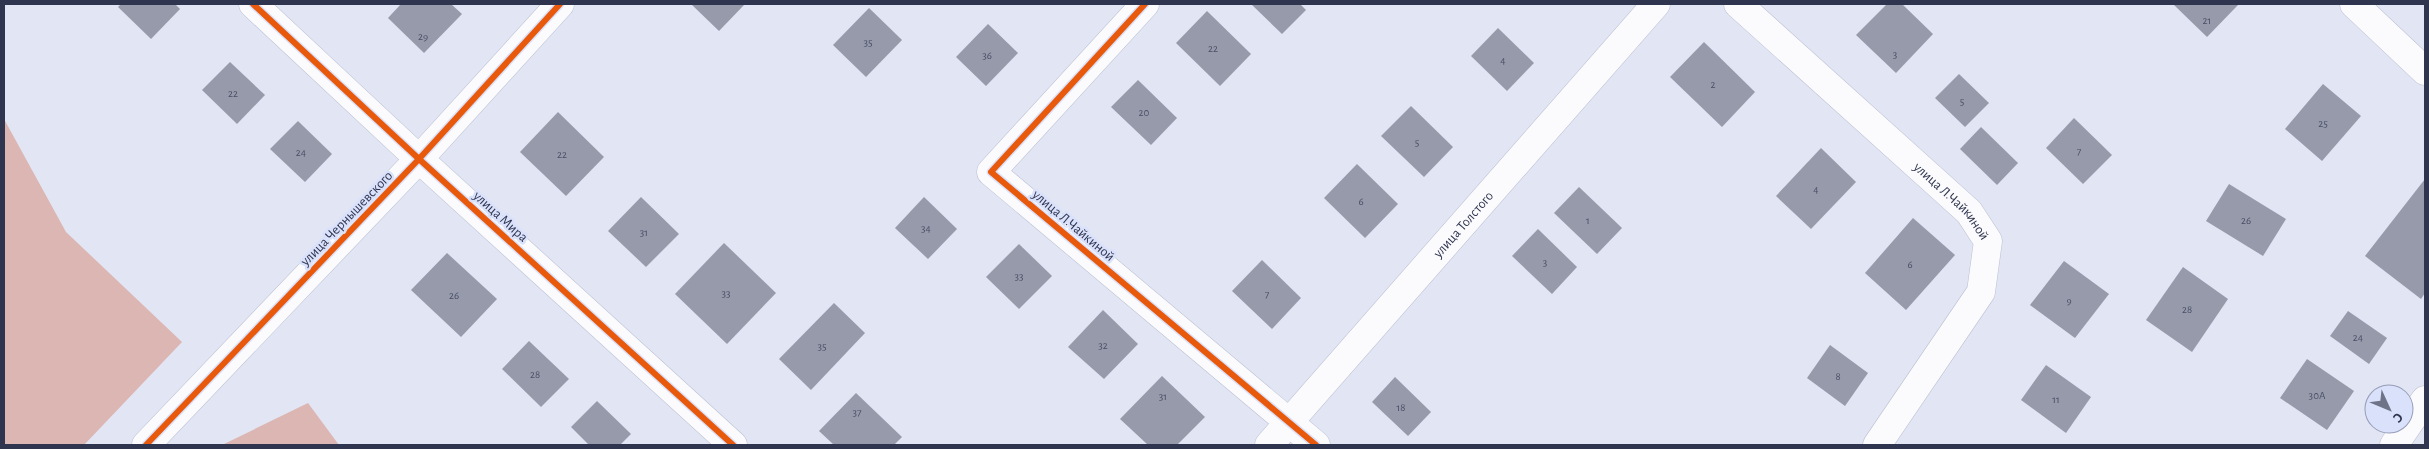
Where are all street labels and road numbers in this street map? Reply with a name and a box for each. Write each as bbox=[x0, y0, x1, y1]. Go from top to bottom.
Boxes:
street label: улица Л.Чайкиной bbox=[1910, 159, 1991, 243]
street label: улица Чернышевского bbox=[297, 169, 395, 269]
street label: улица Л.Чайкиной bbox=[1029, 187, 1117, 264]
street label: улица Мира bbox=[470, 188, 531, 245]
street label: улица Толстого bbox=[1430, 189, 1496, 261]

